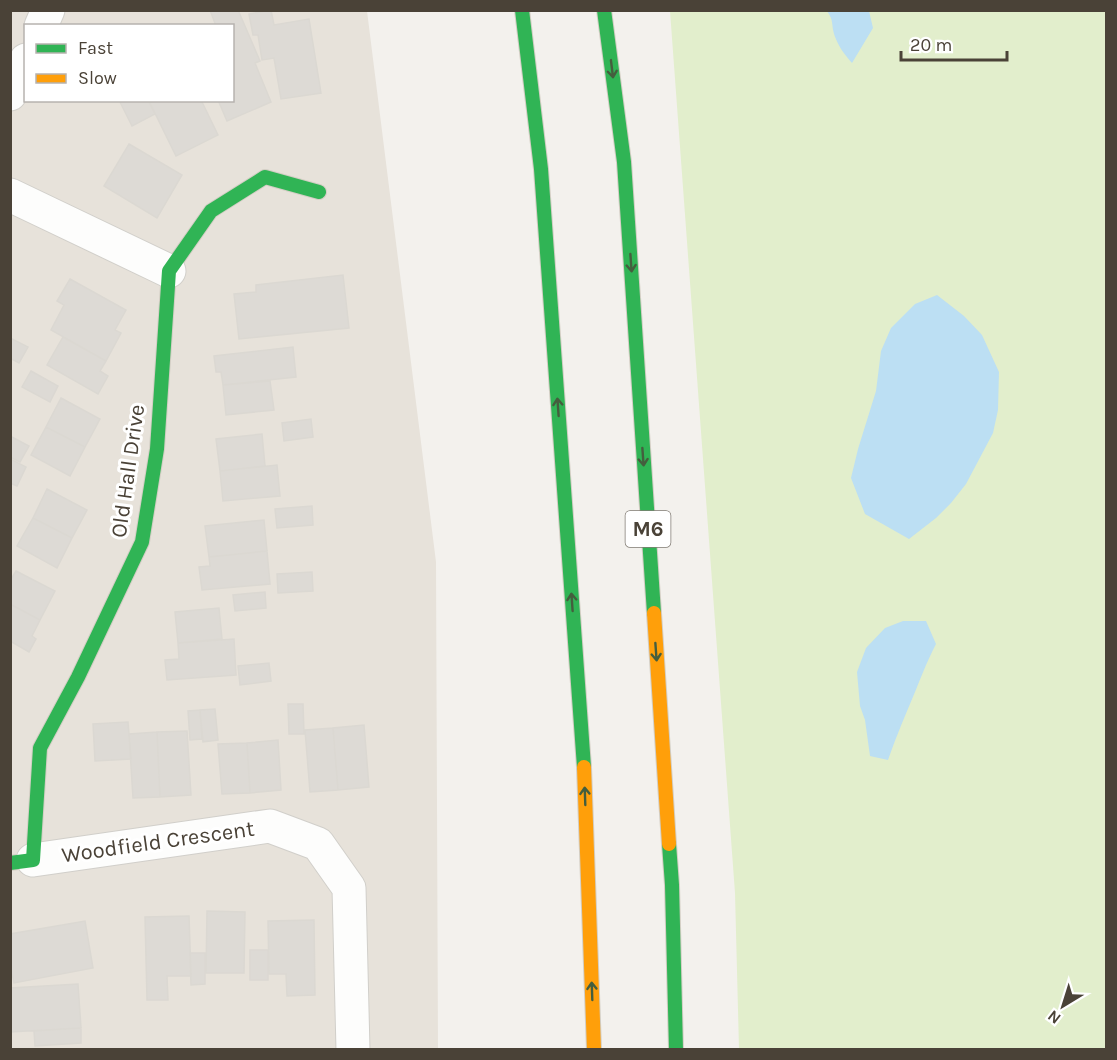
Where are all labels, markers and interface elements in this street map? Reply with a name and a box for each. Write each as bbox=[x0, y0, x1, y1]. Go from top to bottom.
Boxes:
legend bbox=[24, 24, 234, 102]
scale bar bbox=[901, 24, 1008, 62]
text: 20 m bbox=[910, 34, 952, 56]
text: Fast bbox=[78, 37, 113, 59]
one-way arrow bbox=[607, 58, 618, 78]
text: Slow bbox=[78, 67, 117, 89]
one-way arrow bbox=[625, 252, 636, 272]
one-way arrow bbox=[552, 398, 563, 418]
street label: Old Hall Drive bbox=[106, 403, 150, 539]
one-way arrow bbox=[638, 447, 649, 467]
road number: M6 bbox=[626, 511, 670, 547]
one-way arrow bbox=[566, 592, 577, 612]
one-way arrow bbox=[651, 641, 662, 661]
one-way arrow bbox=[580, 787, 591, 807]
street label: Woodfield Crescent bbox=[60, 816, 256, 868]
north arrow bbox=[1033, 976, 1093, 1036]
one-way arrow bbox=[586, 982, 597, 1002]
text: N bbox=[1044, 1006, 1064, 1028]

